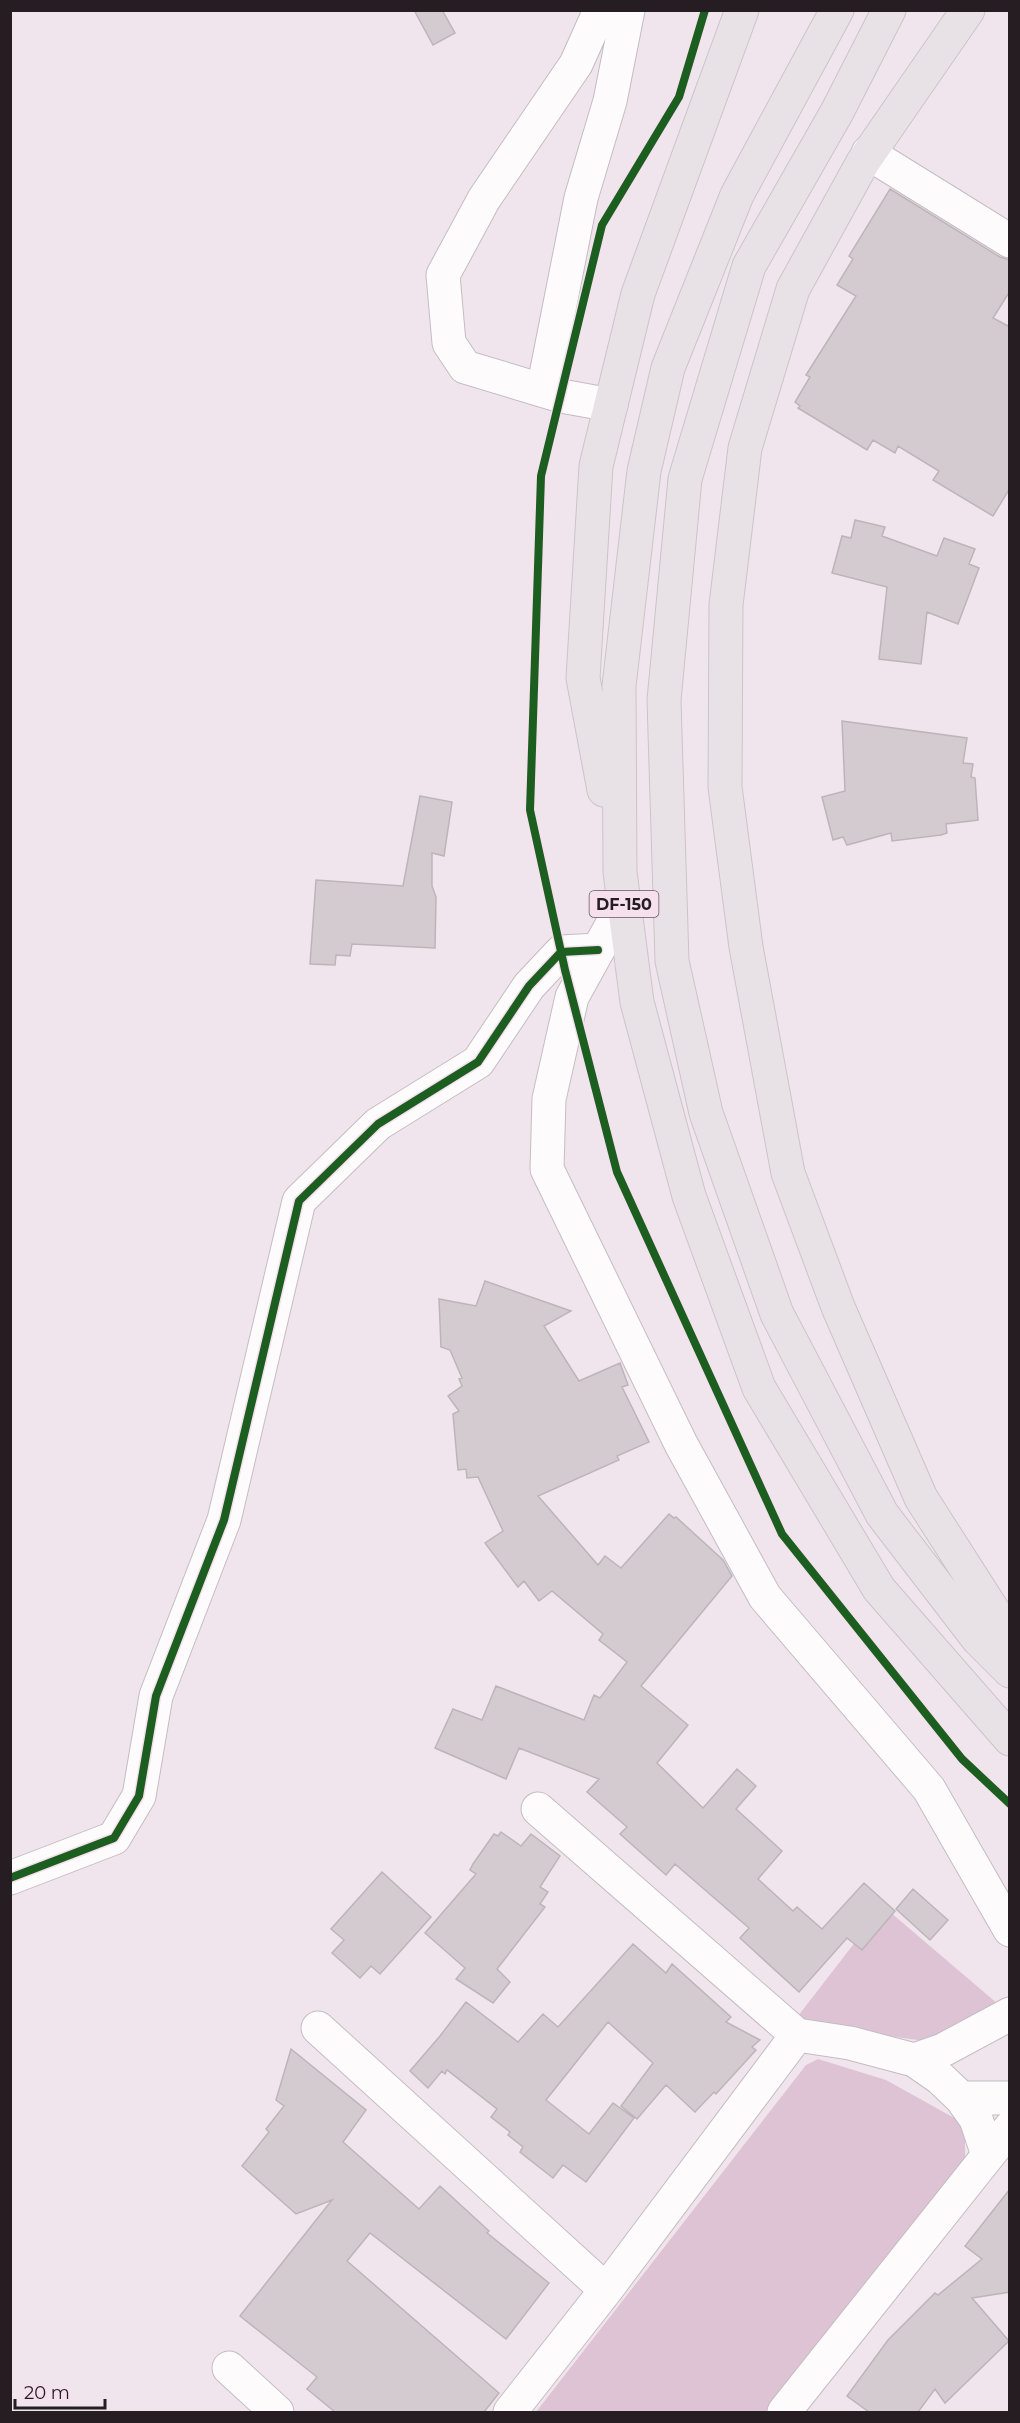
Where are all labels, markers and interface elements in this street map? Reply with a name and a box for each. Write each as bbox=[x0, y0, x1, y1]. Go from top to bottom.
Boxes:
road number: DF-150 bbox=[590, 891, 658, 917]
scale bar bbox=[15, 2372, 105, 2410]
text: 20 m bbox=[24, 2382, 70, 2404]

